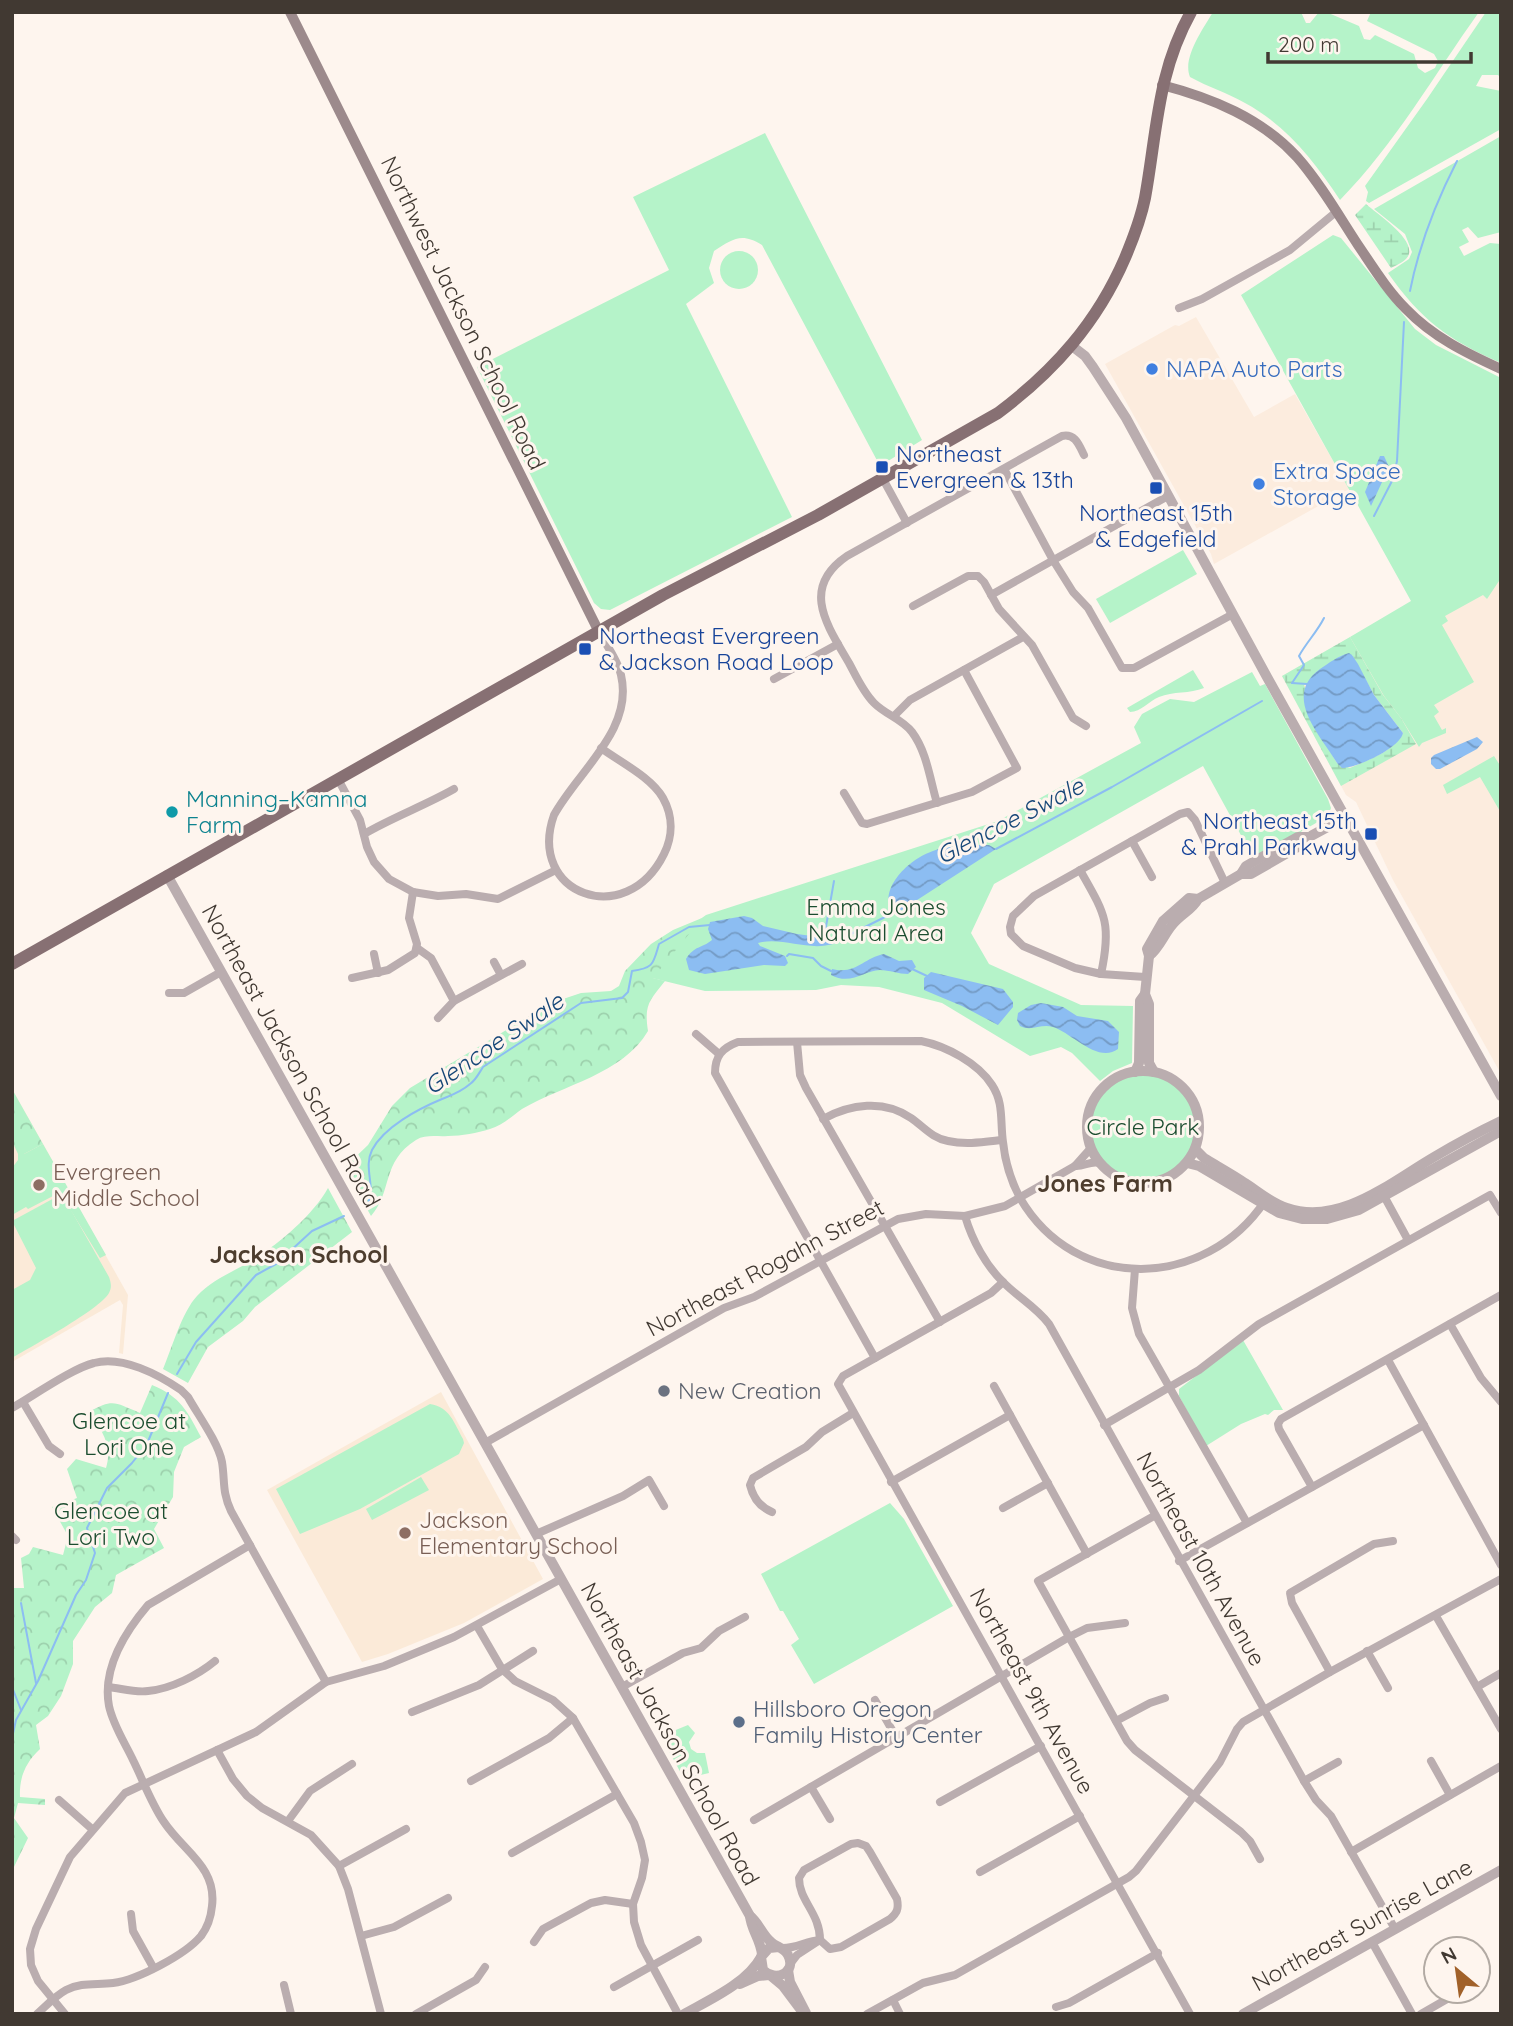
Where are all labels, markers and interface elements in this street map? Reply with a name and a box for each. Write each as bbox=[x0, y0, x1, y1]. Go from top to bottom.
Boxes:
scale bar bbox=[1268, 21, 1471, 65]
text: 200 m bbox=[1278, 31, 1340, 57]
street label: Northwest Jackson School Road bbox=[375, 151, 552, 474]
place label: NAPA Auto Parts bbox=[1166, 354, 1343, 383]
marker: NAPA Auto Parts bbox=[1144, 361, 1160, 377]
place label: Northeast Evergreen & 13th bbox=[896, 439, 1074, 494]
place label: Extra Space Storage bbox=[1273, 456, 1401, 511]
marker: Northeast Evergreen & 13th bbox=[874, 459, 890, 475]
marker: Extra Space Storage bbox=[1251, 476, 1267, 492]
marker: Northeast 15th & Edgefield bbox=[1148, 480, 1164, 496]
place label: Northeast 15th & Edgefield bbox=[1079, 498, 1233, 553]
place label: Northeast Evergreen & Jackson Road Loop bbox=[599, 621, 834, 676]
marker: Northeast Evergreen & Jackson Road Loop bbox=[577, 641, 593, 657]
water label: Glencoe Swale bbox=[931, 769, 1090, 870]
place label: Manning–Kamna Farm bbox=[186, 784, 368, 839]
marker: Manning–Kamna Farm bbox=[164, 804, 180, 820]
place label: Northeast 15th & Prahl Parkway bbox=[1181, 806, 1357, 861]
marker: Northeast 15th & Prahl Parkway bbox=[1363, 826, 1379, 842]
park label: Emma Jones Natural Area bbox=[806, 892, 946, 947]
street label: Northeast Jackson School Road bbox=[196, 899, 387, 1212]
water label: Glencoe Swale bbox=[418, 985, 570, 1101]
park label: Circle Park bbox=[1086, 1112, 1200, 1141]
place label: Evergreen Middle School bbox=[53, 1157, 200, 1212]
district label: Jones Farm bbox=[1037, 1168, 1173, 1198]
marker: Evergreen Middle School bbox=[31, 1177, 47, 1193]
street label: Northeast Rogahn Street bbox=[641, 1192, 889, 1343]
district label: Jackson School bbox=[209, 1239, 389, 1269]
place label: New Creation bbox=[678, 1376, 822, 1405]
marker: New Creation bbox=[656, 1383, 672, 1399]
park label: Glencoe at Lori One bbox=[72, 1406, 186, 1461]
street label: Northeast 10th Avenue bbox=[1131, 1447, 1272, 1671]
park label: Glencoe at Lori Two bbox=[54, 1496, 168, 1551]
place label: Jackson Elementary School bbox=[419, 1505, 618, 1560]
marker: Jackson Elementary School bbox=[397, 1525, 413, 1541]
street label: Northeast Jackson School Road bbox=[575, 1577, 766, 1890]
street label: Northeast 9th Avenue bbox=[964, 1583, 1101, 1799]
place label: Hillsboro Oregon Family History Center bbox=[753, 1694, 983, 1749]
marker: Hillsboro Oregon Family History Center bbox=[731, 1714, 747, 1730]
street label: Northeast Sunrise Lane bbox=[1247, 1853, 1477, 1997]
north arrow bbox=[1422, 1935, 1492, 2005]

